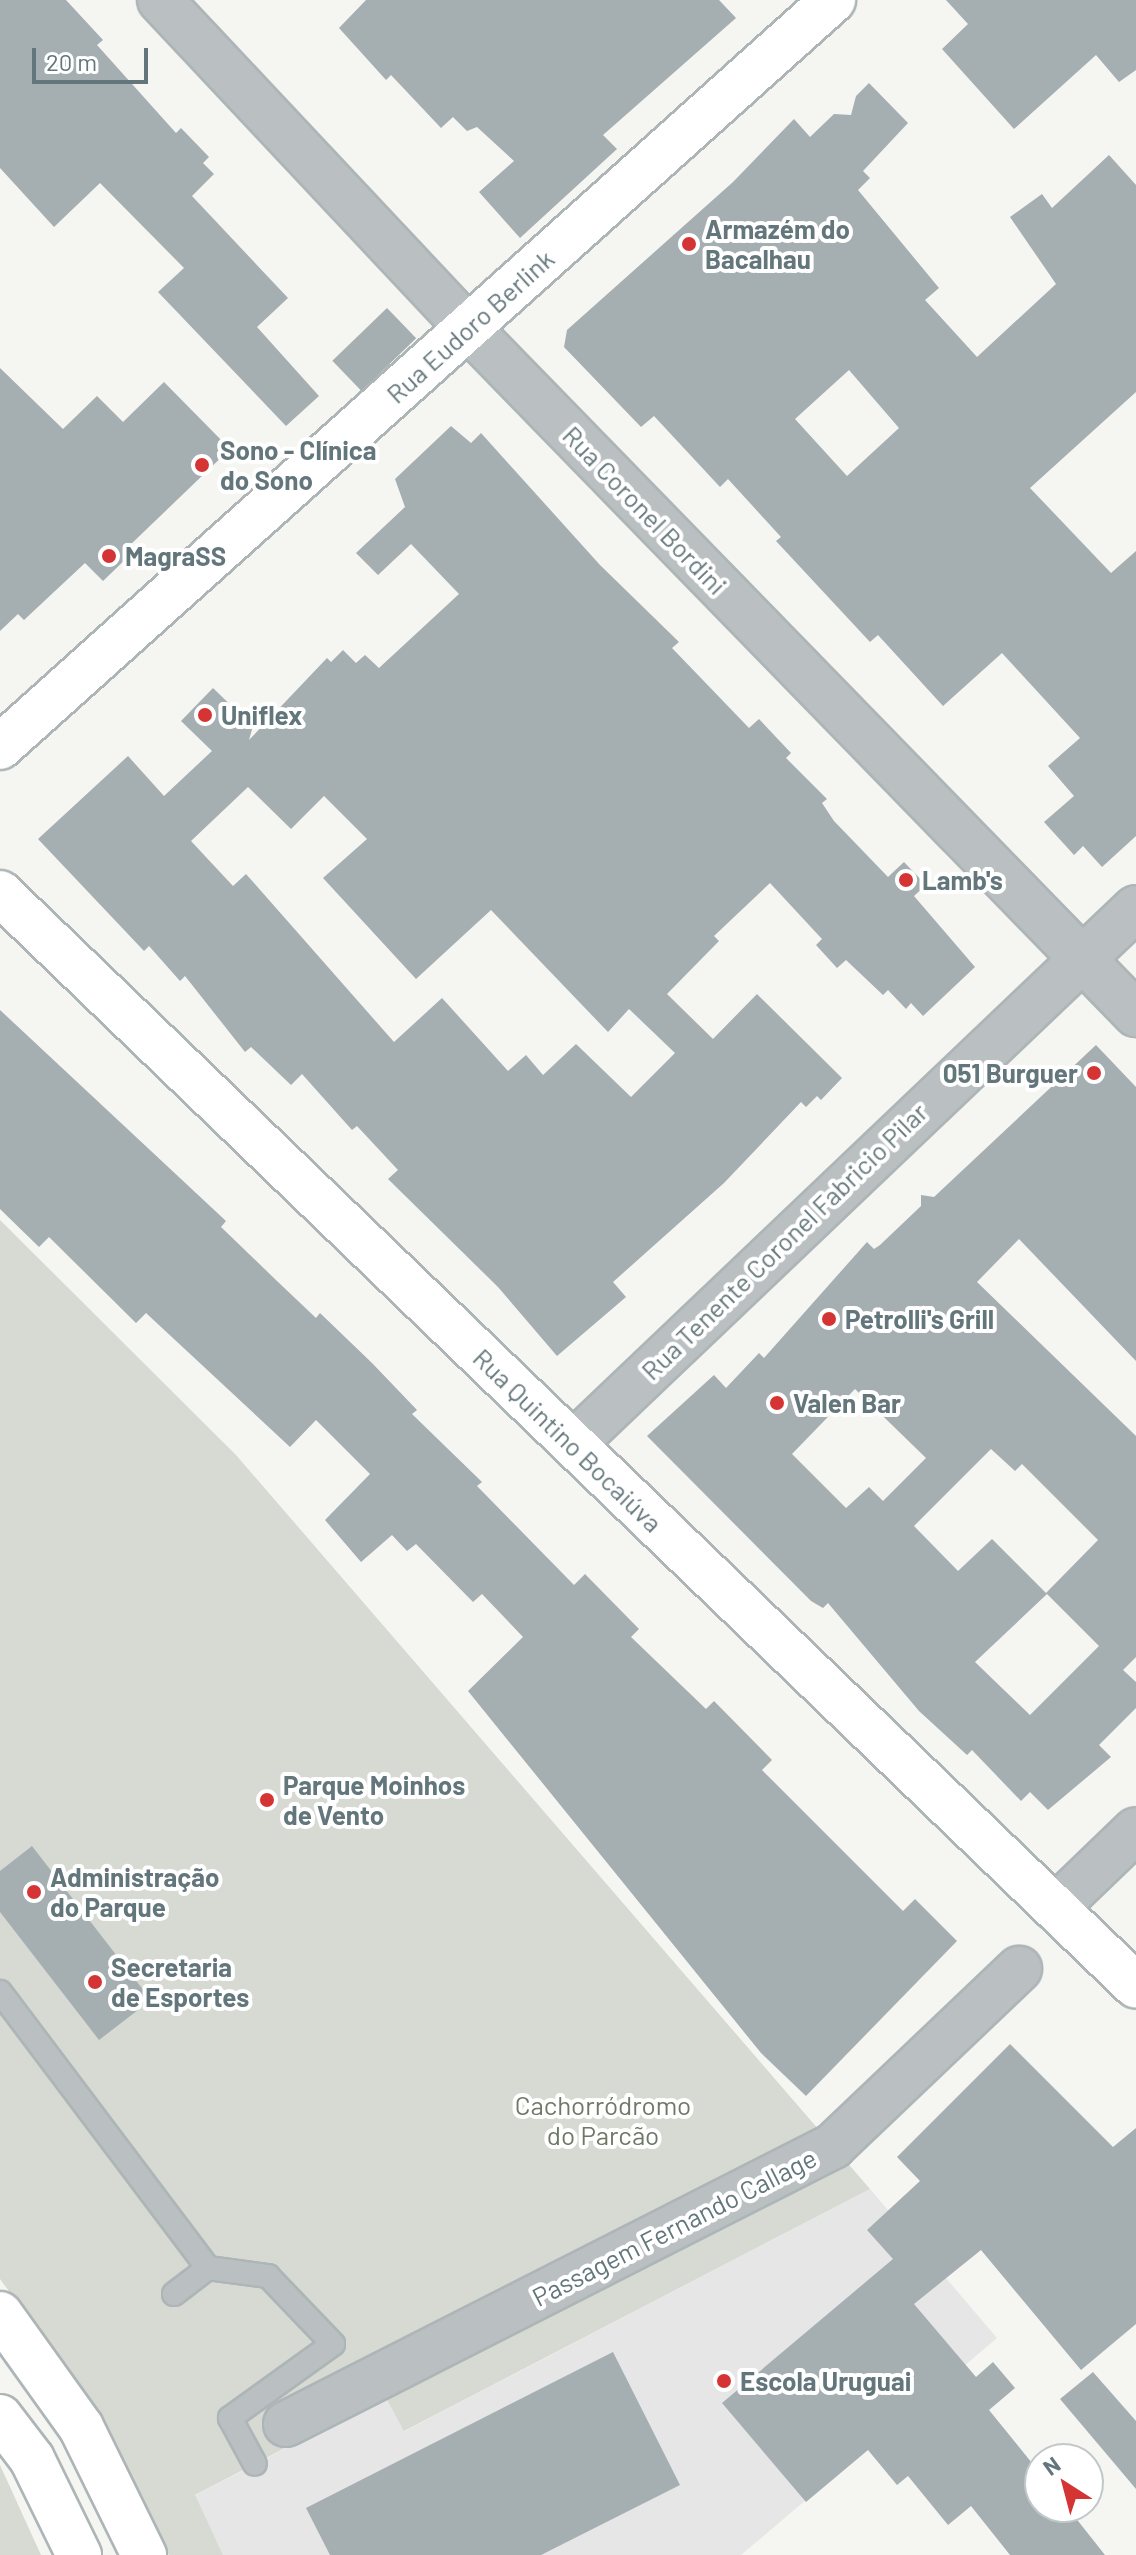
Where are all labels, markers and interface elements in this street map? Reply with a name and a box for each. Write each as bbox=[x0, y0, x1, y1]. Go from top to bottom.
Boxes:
scale bar bbox=[36, 32, 152, 82]
text: 20 m bbox=[46, 47, 97, 76]
place label: Armazém do Bacalhau bbox=[705, 213, 850, 274]
marker: Armazém do Bacalhau bbox=[680, 235, 698, 253]
street label: Rua Eudoro Berlink bbox=[380, 243, 560, 409]
street label: Rua Coronel Bordini bbox=[557, 419, 733, 601]
place label: Sono - Clínica do Sono bbox=[220, 434, 376, 496]
marker: Sono - Clínica do Sono bbox=[191, 454, 213, 476]
place label: MagraSS bbox=[125, 540, 226, 572]
marker: MagraSS bbox=[100, 547, 118, 565]
place label: Uniflex bbox=[221, 699, 302, 731]
marker: Uniflex bbox=[196, 706, 214, 724]
place label: Lamb's bbox=[922, 864, 1003, 896]
marker: Lamb's bbox=[897, 871, 915, 889]
place label: 051 Burguer bbox=[943, 1057, 1078, 1089]
marker: 051 Burguer bbox=[1085, 1064, 1103, 1082]
street label: Rua Tenente Coronel Fabricio Pilar bbox=[635, 1096, 933, 1386]
place label: Petrolli's Grill bbox=[845, 1303, 994, 1335]
marker: Petrolli's Grill bbox=[820, 1310, 838, 1328]
street label: Rua Quintino Bocaiúva bbox=[467, 1342, 669, 1538]
place label: Valen Bar bbox=[793, 1387, 901, 1419]
marker: Valen Bar bbox=[768, 1394, 786, 1412]
place label: Parque Moinhos de Vento bbox=[283, 1769, 465, 1830]
marker: Parque Moinhos de Vento bbox=[258, 1791, 276, 1809]
place label: Administração do Parque bbox=[50, 1861, 219, 1922]
marker: Administração do Parque bbox=[25, 1883, 43, 1901]
place label: Secretaria de Esportes bbox=[111, 1951, 249, 2012]
marker: Secretaria de Esportes bbox=[86, 1973, 104, 1991]
park label: Cachorródromo do Parcão bbox=[515, 2089, 691, 2150]
street label: Passagem Fernando Callage bbox=[527, 2142, 821, 2312]
place label: Escola Uruguai bbox=[740, 2365, 911, 2397]
marker: Escola Uruguai bbox=[715, 2372, 733, 2390]
north arrow bbox=[1024, 2443, 1104, 2523]
text: N bbox=[1037, 2450, 1065, 2480]

